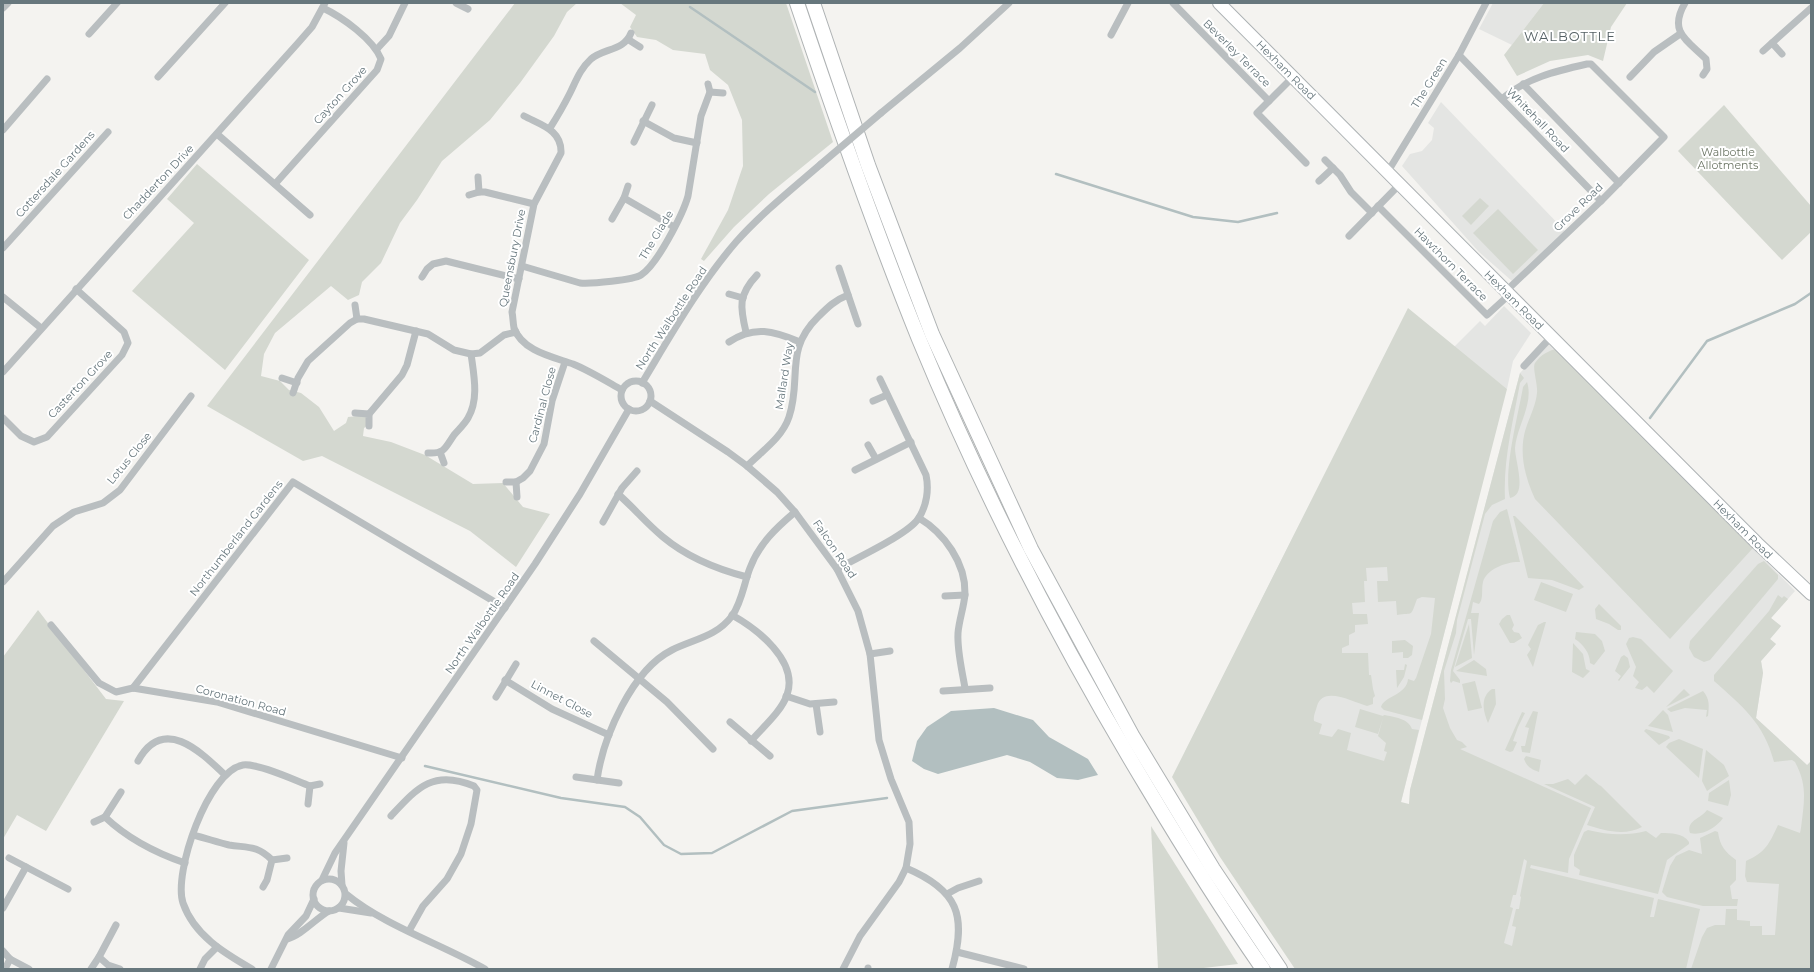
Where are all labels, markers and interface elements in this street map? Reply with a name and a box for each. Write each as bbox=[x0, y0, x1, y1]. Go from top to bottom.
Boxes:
street label: Beverley Terrace bbox=[1200, 16, 1274, 90]
district label: WALBOTTLE bbox=[1524, 28, 1616, 44]
street label: Hexham Road bbox=[1253, 37, 1319, 103]
street label: The Green bbox=[1408, 55, 1450, 111]
street label: Cayton Grove bbox=[310, 63, 370, 127]
street label: Whitehall Road bbox=[1504, 85, 1572, 155]
street label: Cottersdale Gardens bbox=[12, 127, 98, 220]
street label: Chadderton Drive bbox=[119, 141, 197, 223]
park label: Walbottle Allotments bbox=[1698, 145, 1759, 172]
street label: Grove Road bbox=[1550, 180, 1606, 234]
street label: Queensbury Drive bbox=[496, 207, 528, 308]
street label: The Glade bbox=[636, 207, 676, 262]
street label: Hawthorn Terrace bbox=[1411, 224, 1491, 304]
street label: North Walbottle Road bbox=[632, 264, 710, 372]
street label: Hexham Road bbox=[1481, 267, 1547, 333]
street label: Mallard Way bbox=[772, 341, 796, 411]
street label: Casterton Grove bbox=[45, 347, 116, 421]
street label: Cardinal Close bbox=[525, 365, 559, 445]
street label: Lotus Close bbox=[104, 429, 155, 487]
street label: Northumberland Gardens bbox=[186, 477, 286, 599]
street label: Hexham Road bbox=[1710, 496, 1776, 562]
street label: Falcon Road bbox=[810, 517, 860, 581]
street label: North Walbottle Road bbox=[442, 570, 522, 676]
street label: Linnet Close bbox=[529, 677, 596, 721]
street label: Coronation Road bbox=[194, 681, 288, 719]

